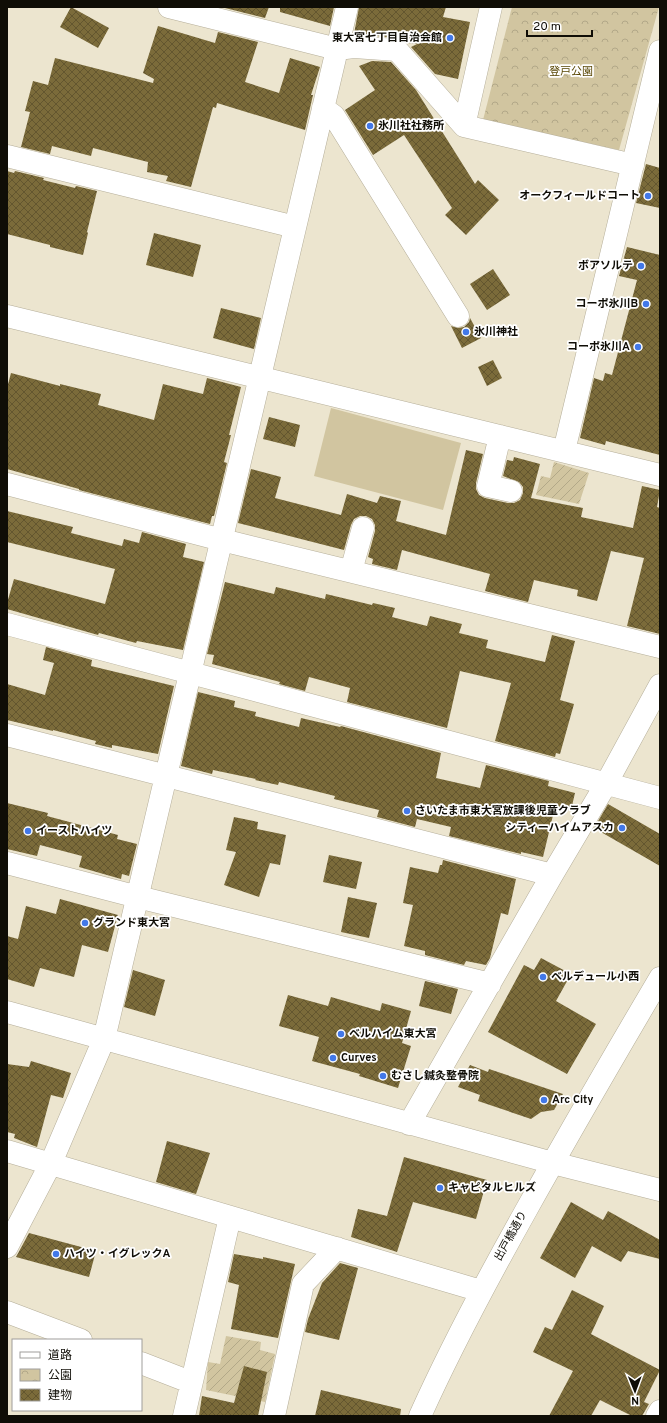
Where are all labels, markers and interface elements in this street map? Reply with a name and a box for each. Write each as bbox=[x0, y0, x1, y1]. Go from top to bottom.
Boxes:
scale bar bbox=[527, 12, 592, 38]
text: 20 m bbox=[533, 19, 561, 35]
place label: 東大宮七丁目自治会館 bbox=[332, 31, 442, 45]
marker: 東大宮七丁目自治会館 bbox=[445, 33, 455, 43]
park label: 登戸公園 bbox=[549, 65, 593, 79]
place label: 氷川社社務所 bbox=[378, 119, 444, 133]
marker: 氷川社社務所 bbox=[365, 121, 375, 131]
place label: オークフィールドコート bbox=[519, 189, 640, 203]
marker: オークフィールドコート bbox=[643, 191, 653, 201]
place label: ボアソルテ bbox=[578, 259, 633, 273]
marker: ボアソルテ bbox=[636, 261, 646, 271]
place label: コーポ氷川B bbox=[575, 297, 638, 311]
marker: コーポ氷川B bbox=[641, 299, 651, 309]
place label: 氷川神社 bbox=[474, 325, 518, 339]
marker: 氷川神社 bbox=[461, 327, 471, 337]
place label: コーポ氷川A bbox=[567, 340, 630, 354]
marker: コーポ氷川A bbox=[633, 342, 643, 352]
place label: さいたま市東大宮放課後児童クラブ bbox=[415, 804, 591, 818]
marker: さいたま市東大宮放課後児童クラブ bbox=[402, 806, 412, 816]
place label: シティーハイムアスカ bbox=[505, 821, 614, 835]
marker: シティーハイムアスカ bbox=[617, 823, 627, 833]
place label: イーストハイツ bbox=[36, 824, 112, 838]
marker: イーストハイツ bbox=[23, 826, 33, 836]
place label: グランド東大宮 bbox=[93, 916, 170, 930]
marker: グランド東大宮 bbox=[80, 918, 90, 928]
place label: ベルデュール小西 bbox=[551, 970, 639, 984]
marker: ベルデュール小西 bbox=[538, 972, 548, 982]
place label: ベルハイム東大宮 bbox=[349, 1027, 437, 1041]
marker: ベルハイム東大宮 bbox=[336, 1029, 346, 1039]
place label: Curves bbox=[341, 1051, 377, 1065]
marker: Curves bbox=[328, 1053, 338, 1063]
place label: むさし鍼灸整骨院 bbox=[391, 1069, 479, 1083]
marker: むさし鍼灸整骨院 bbox=[378, 1071, 388, 1081]
place label: Arc City bbox=[552, 1093, 593, 1107]
marker: Arc City bbox=[539, 1095, 549, 1105]
place label: キャピタルヒルズ bbox=[448, 1181, 536, 1195]
marker: キャピタルヒルズ bbox=[435, 1183, 445, 1193]
street label: 出戸橋通り bbox=[492, 1209, 530, 1263]
place label: ハイツ・イグレックA bbox=[64, 1247, 171, 1261]
marker: ハイツ・イグレックA bbox=[51, 1249, 61, 1259]
legend bbox=[12, 1339, 142, 1411]
text: 道路 bbox=[48, 1348, 72, 1364]
text: 公園 bbox=[48, 1368, 72, 1384]
north arrow bbox=[615, 1371, 655, 1411]
text: 建物 bbox=[48, 1388, 72, 1404]
text: N bbox=[631, 1393, 639, 1407]

